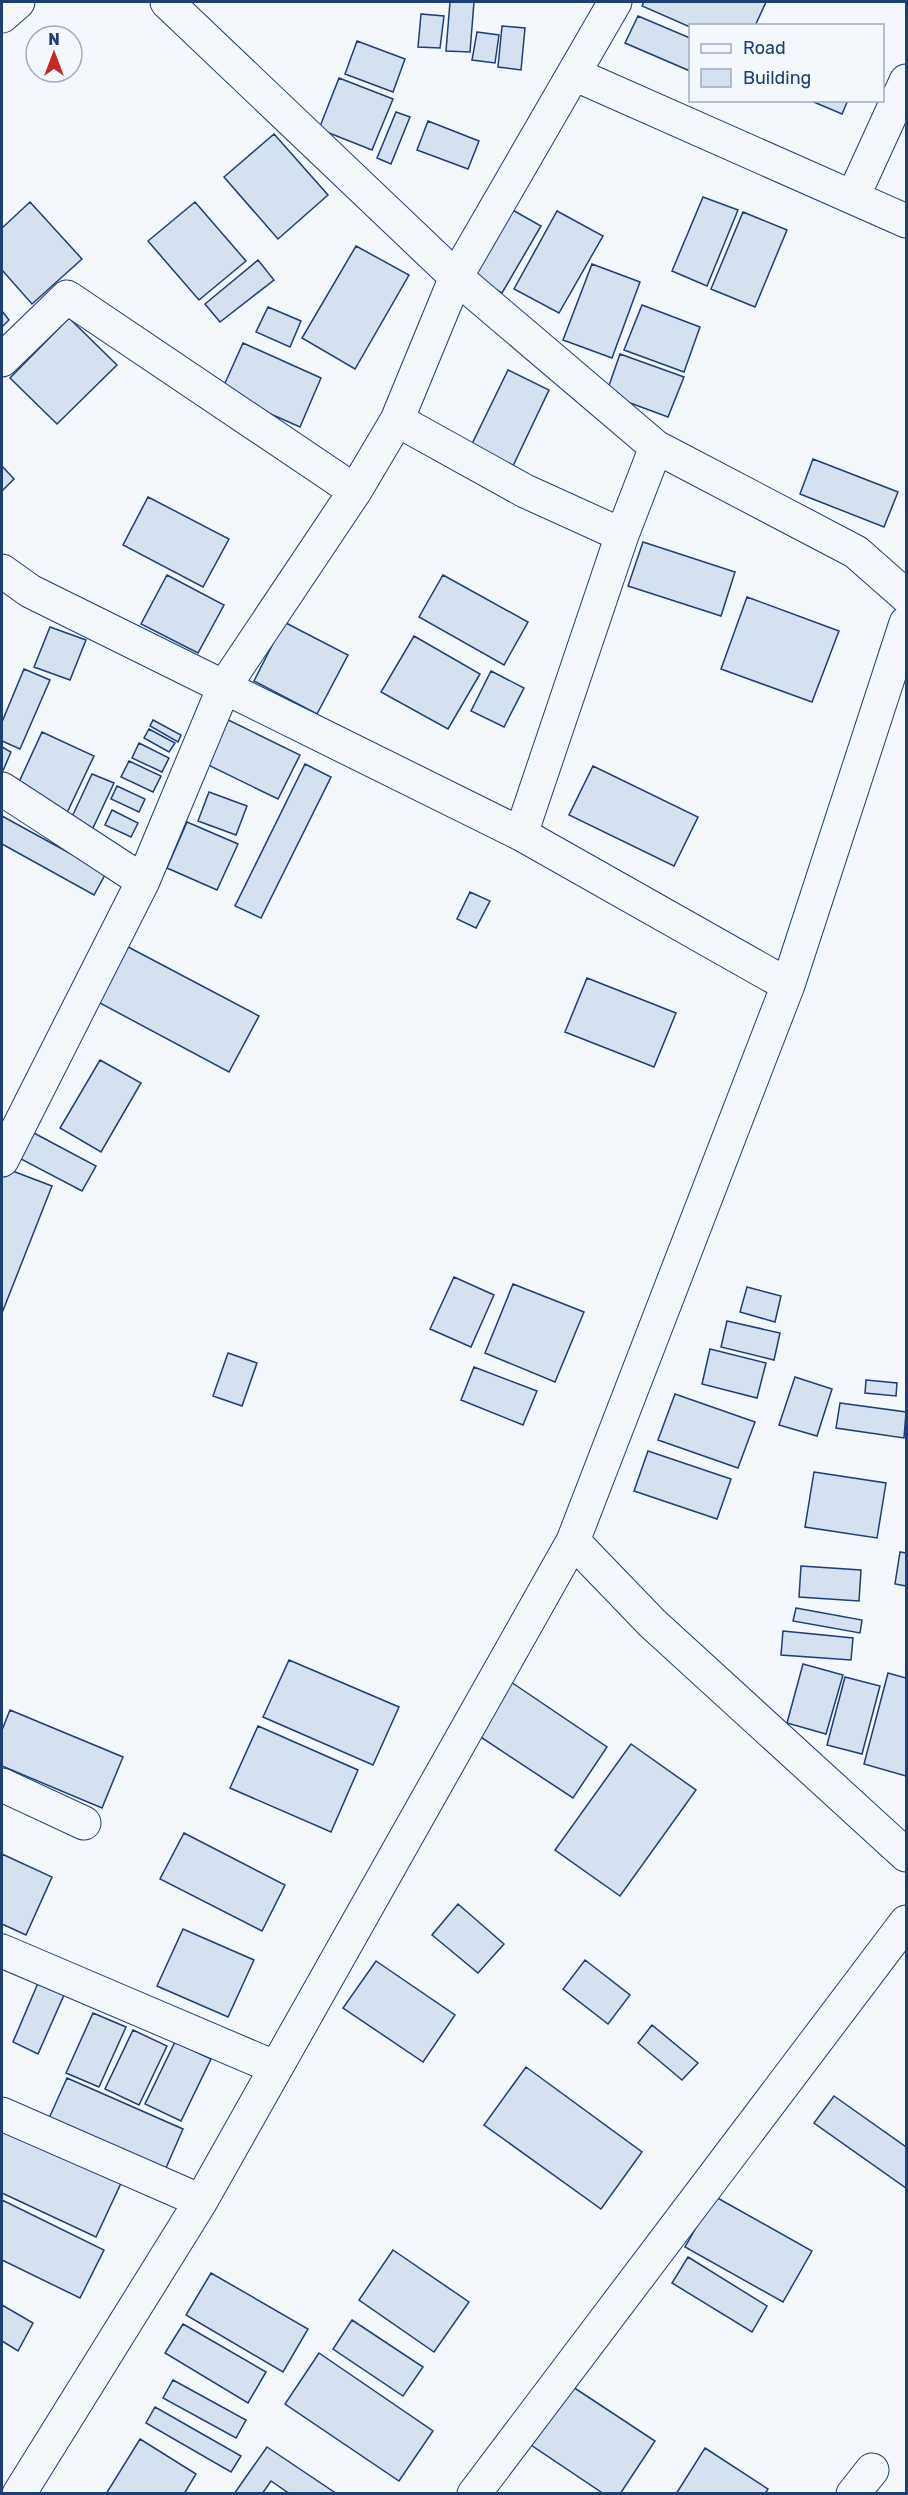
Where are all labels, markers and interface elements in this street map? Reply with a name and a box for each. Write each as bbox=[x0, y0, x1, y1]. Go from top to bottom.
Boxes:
north arrow bbox=[24, 24, 84, 84]
legend bbox=[689, 24, 884, 102]
text: N bbox=[48, 30, 60, 49]
text: Road bbox=[743, 37, 786, 59]
text: Building bbox=[743, 67, 811, 89]

